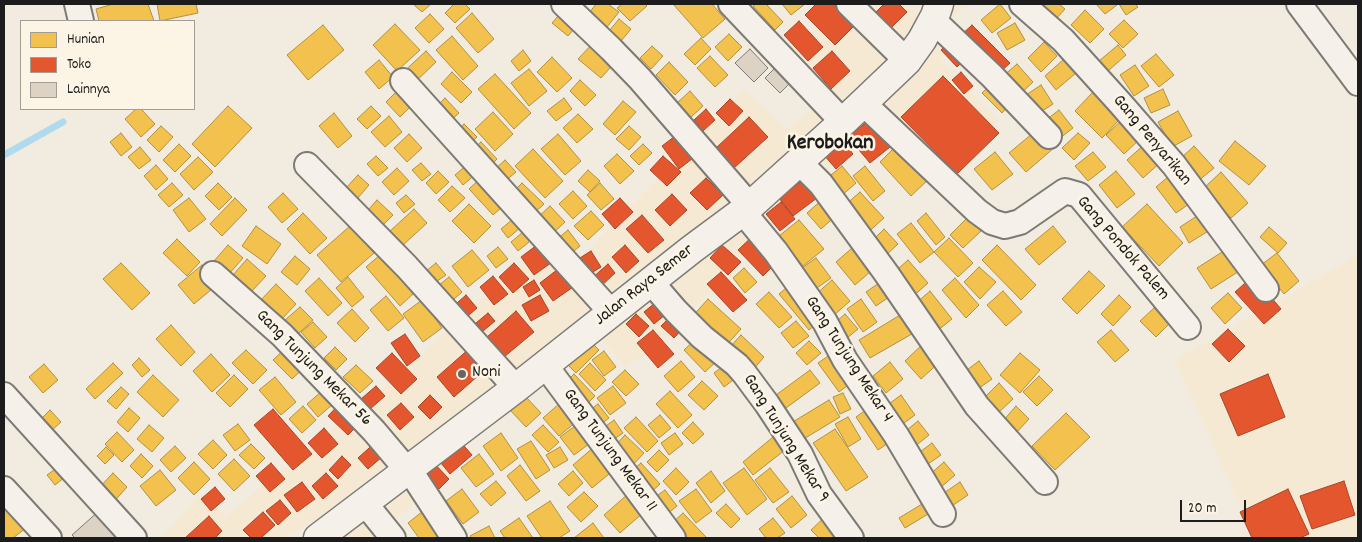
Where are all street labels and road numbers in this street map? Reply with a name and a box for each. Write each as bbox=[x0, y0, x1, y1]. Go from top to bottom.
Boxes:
street label: Gang Penyarikan bbox=[1107, 91, 1195, 191]
street label: Gang Pondok Palem bbox=[1071, 192, 1173, 306]
street label: Jalan Raya Semer bbox=[591, 241, 699, 331]
street label: Gang Tunjung Mekar 4 bbox=[799, 293, 897, 427]
street label: Gang Tunjung Mekar 56 bbox=[250, 306, 376, 432]
street label: Gang Tunjung Mekar 9 bbox=[737, 371, 833, 507]
street label: Gang Tunjung Mekar 11 bbox=[557, 385, 661, 517]

